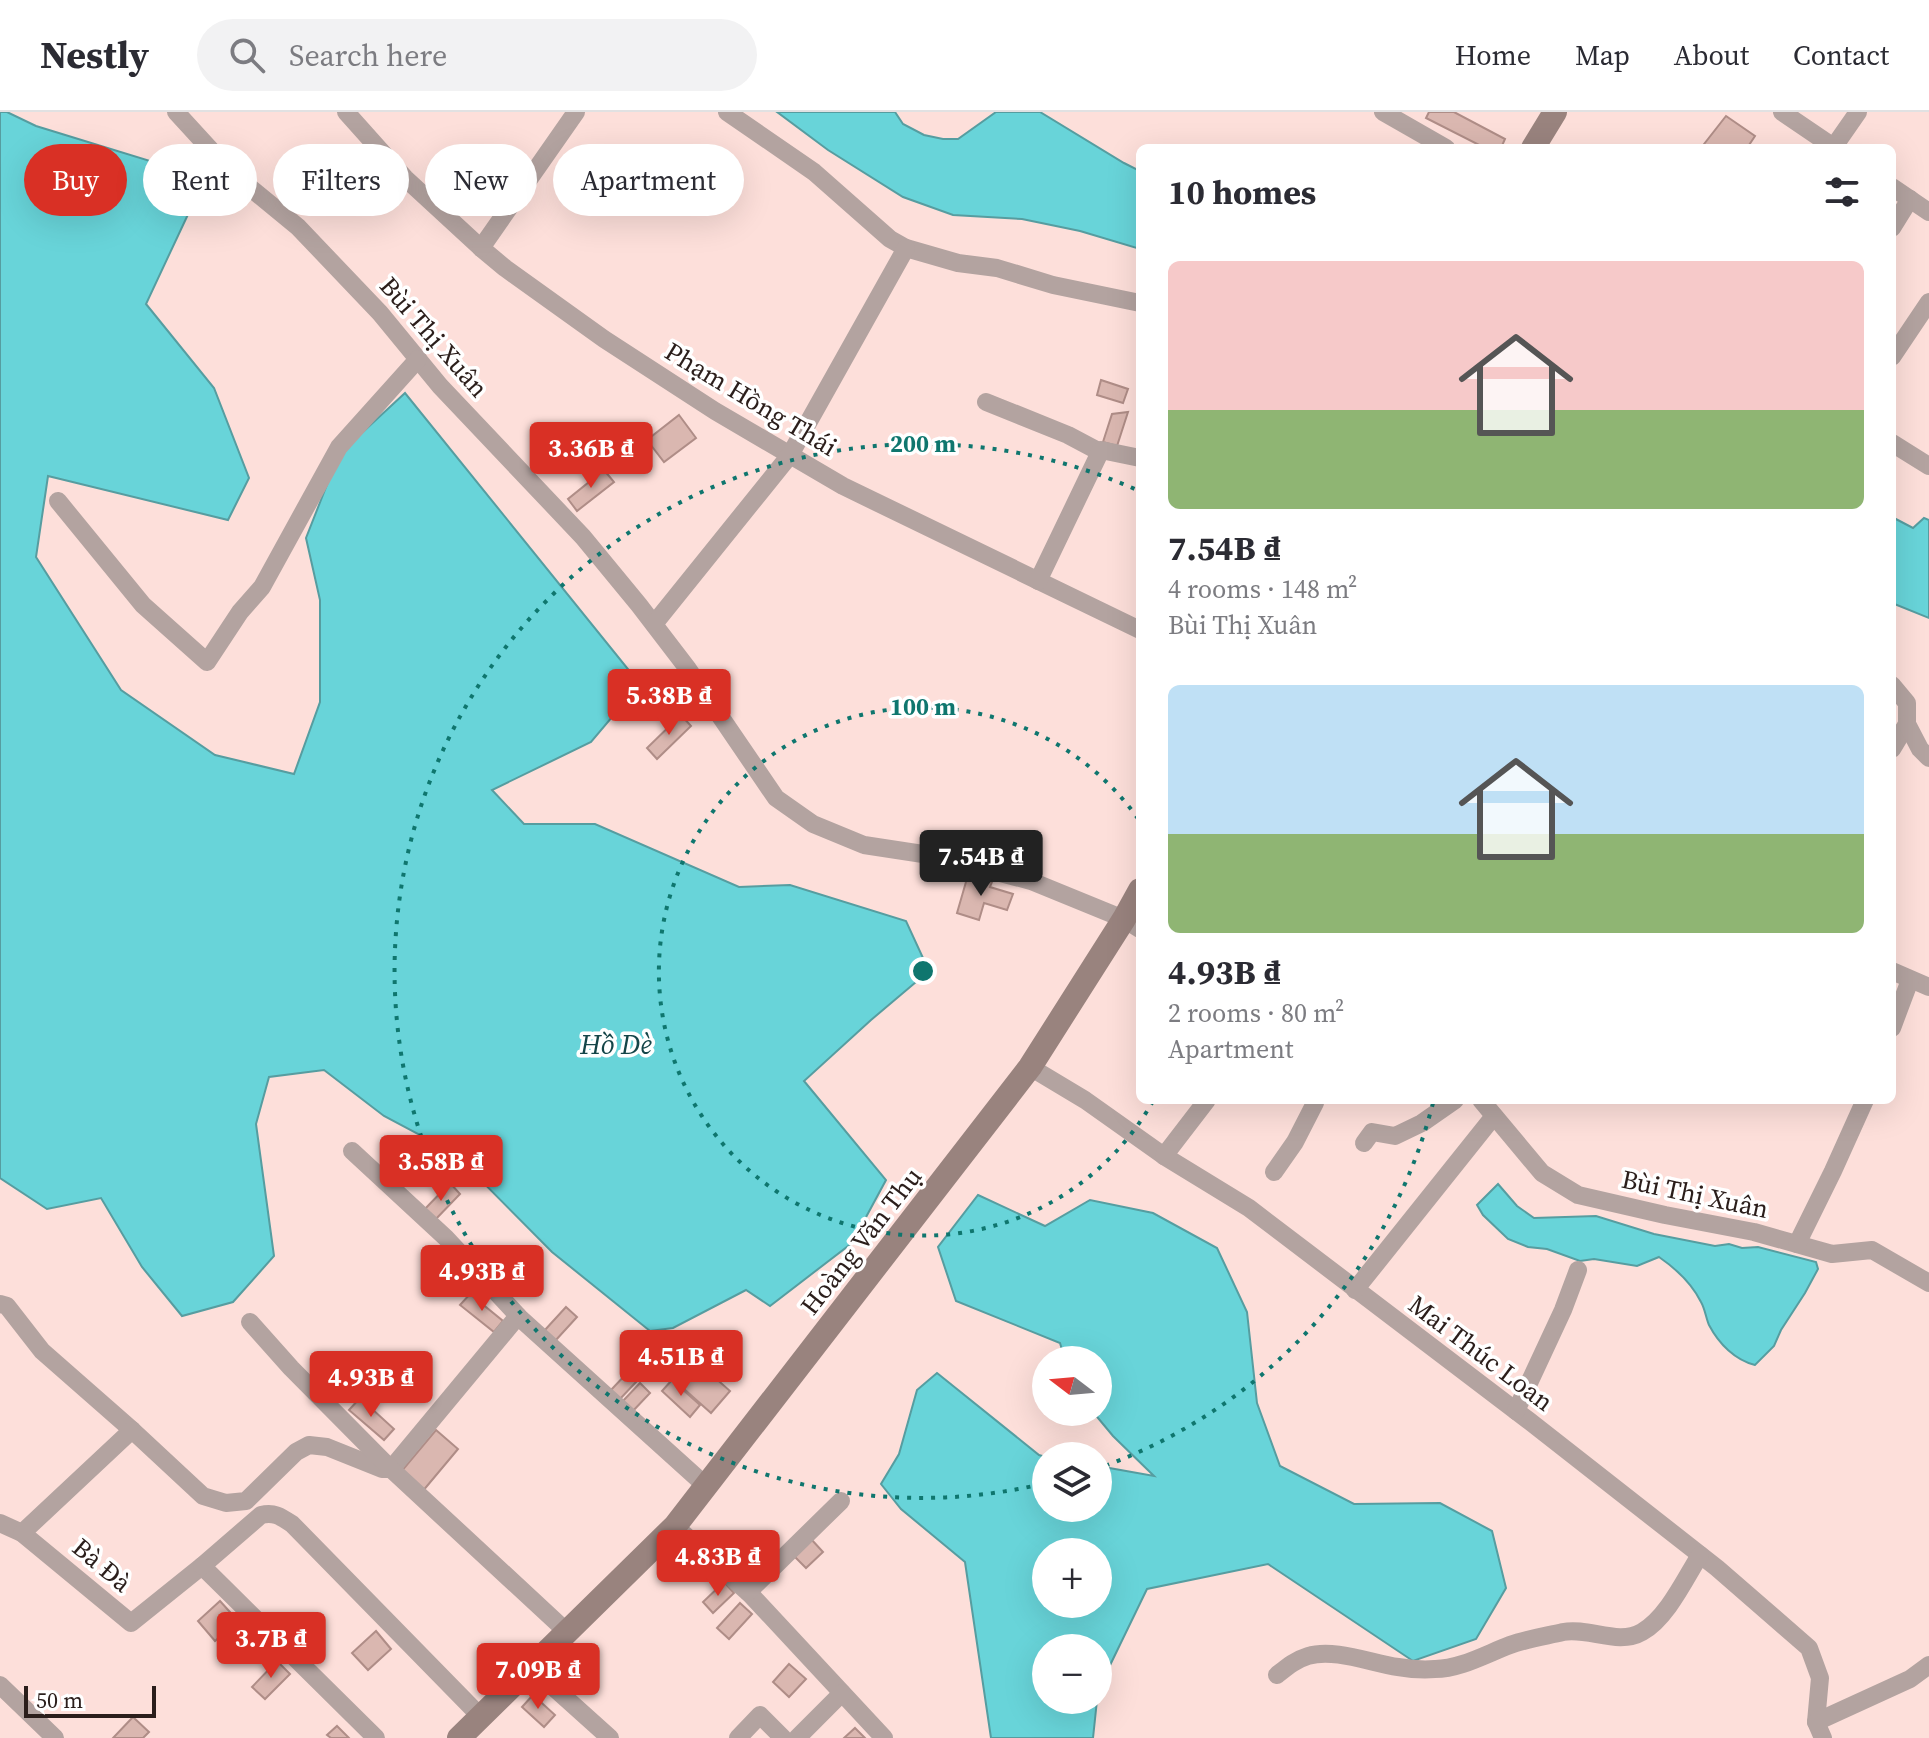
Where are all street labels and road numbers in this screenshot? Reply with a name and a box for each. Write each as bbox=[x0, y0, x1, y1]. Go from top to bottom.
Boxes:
street label: Bùi Thị Xuân bbox=[371, 269, 497, 405]
street label: Phạm Hồng Thái bbox=[658, 333, 844, 465]
street label: Hoàng Văn Thụ bbox=[792, 1160, 930, 1322]
street label: Bùi Thị Xuân bbox=[1618, 1161, 1772, 1227]
street label: Mai Thúc Loan bbox=[1401, 1287, 1561, 1419]
street label: Bà Đà bbox=[65, 1530, 140, 1601]

